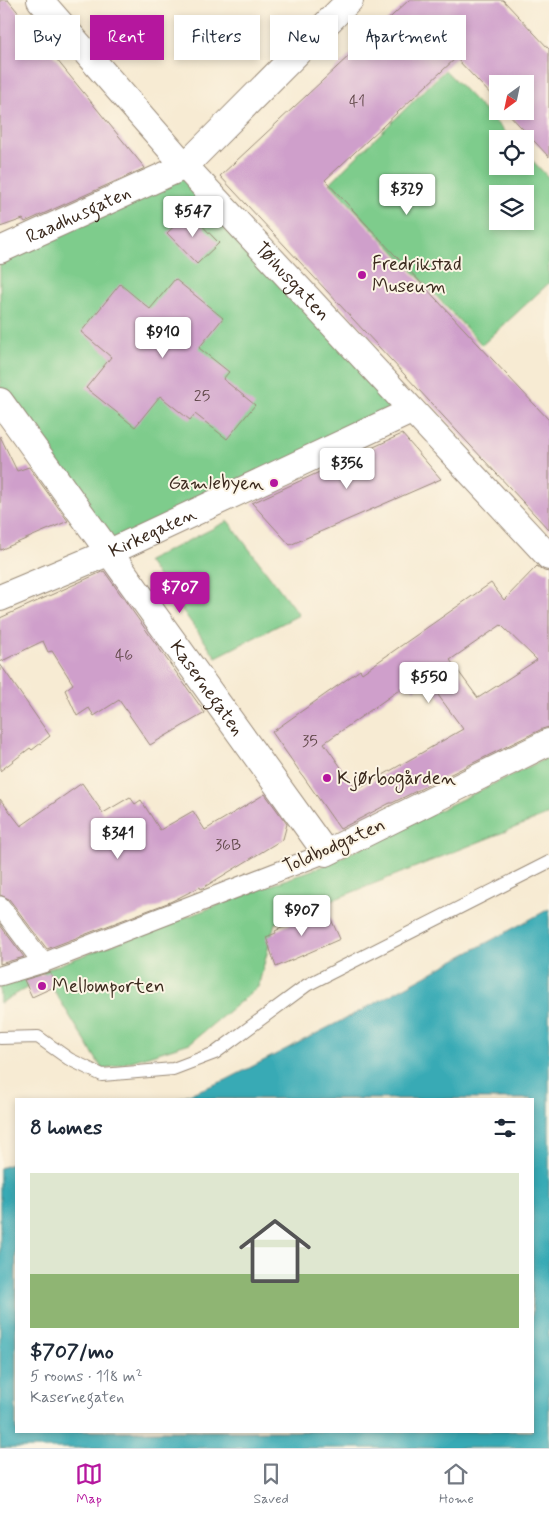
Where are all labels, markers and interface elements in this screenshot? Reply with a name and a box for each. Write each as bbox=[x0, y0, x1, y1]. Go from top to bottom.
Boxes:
chip: Buy bbox=[15, 15, 80, 60]
chip: Rent bbox=[90, 15, 164, 60]
chip: Filters bbox=[174, 15, 260, 60]
chip: New bbox=[270, 15, 338, 60]
chip: Apartment bbox=[348, 15, 466, 60]
north arrow bbox=[489, 75, 534, 120]
map controls bbox=[489, 75, 534, 230]
house number: 41 bbox=[349, 91, 365, 112]
button: locate bbox=[489, 130, 534, 175]
pin: $329 bbox=[377, 174, 437, 216]
text: $329 bbox=[390, 179, 424, 200]
street label: Raadhusgaten bbox=[22, 180, 135, 249]
button: layers bbox=[489, 185, 534, 230]
pin: $547 bbox=[163, 196, 223, 238]
text: $547 bbox=[174, 201, 212, 222]
street label: Tøihusgaten bbox=[249, 236, 335, 326]
place label: Fredrikstad Museum bbox=[372, 252, 462, 299]
marker: Fredrikstad Museum bbox=[356, 269, 368, 281]
pin: $910 bbox=[133, 316, 193, 359]
text: $910 bbox=[146, 322, 180, 343]
house number: 25 bbox=[194, 386, 210, 407]
pin: $356 bbox=[317, 448, 377, 490]
text: $356 bbox=[331, 453, 363, 474]
place label: Gamlebyen bbox=[169, 471, 264, 496]
marker: Gamlebyen bbox=[268, 477, 280, 489]
street label: Kirkegaten bbox=[105, 501, 200, 563]
pin: $707 bbox=[150, 572, 210, 614]
text: $707 bbox=[161, 577, 199, 598]
street label: Kasernegaten bbox=[164, 635, 250, 741]
house number: 46 bbox=[115, 645, 133, 666]
pin: $550 bbox=[399, 662, 459, 704]
text: $550 bbox=[410, 667, 448, 688]
house number: 35 bbox=[302, 731, 318, 752]
place label: Kjørbogården bbox=[337, 766, 456, 793]
marker: Kjørbogården bbox=[321, 772, 333, 784]
street label: Toldbodgaten bbox=[279, 812, 390, 882]
pin: $341 bbox=[88, 818, 148, 860]
text: $341 bbox=[102, 823, 134, 844]
house number: 36B bbox=[215, 835, 241, 856]
pin: $907 bbox=[272, 894, 332, 937]
text: $907 bbox=[284, 900, 320, 921]
place label: Mellomporten bbox=[52, 974, 165, 999]
marker: Mellomporten bbox=[36, 980, 48, 992]
text: 8 homes bbox=[30, 1114, 102, 1142]
icon: filters bbox=[491, 1114, 519, 1142]
icon: home bbox=[230, 1206, 320, 1296]
text: $707/mo bbox=[30, 1338, 114, 1366]
text: 5 rooms · 118 m² bbox=[30, 1366, 143, 1387]
text: Kasernegaten bbox=[30, 1387, 124, 1408]
tab: Map bbox=[75, 1460, 103, 1508]
tab: Saved bbox=[253, 1460, 289, 1508]
tab: Home bbox=[439, 1460, 474, 1508]

